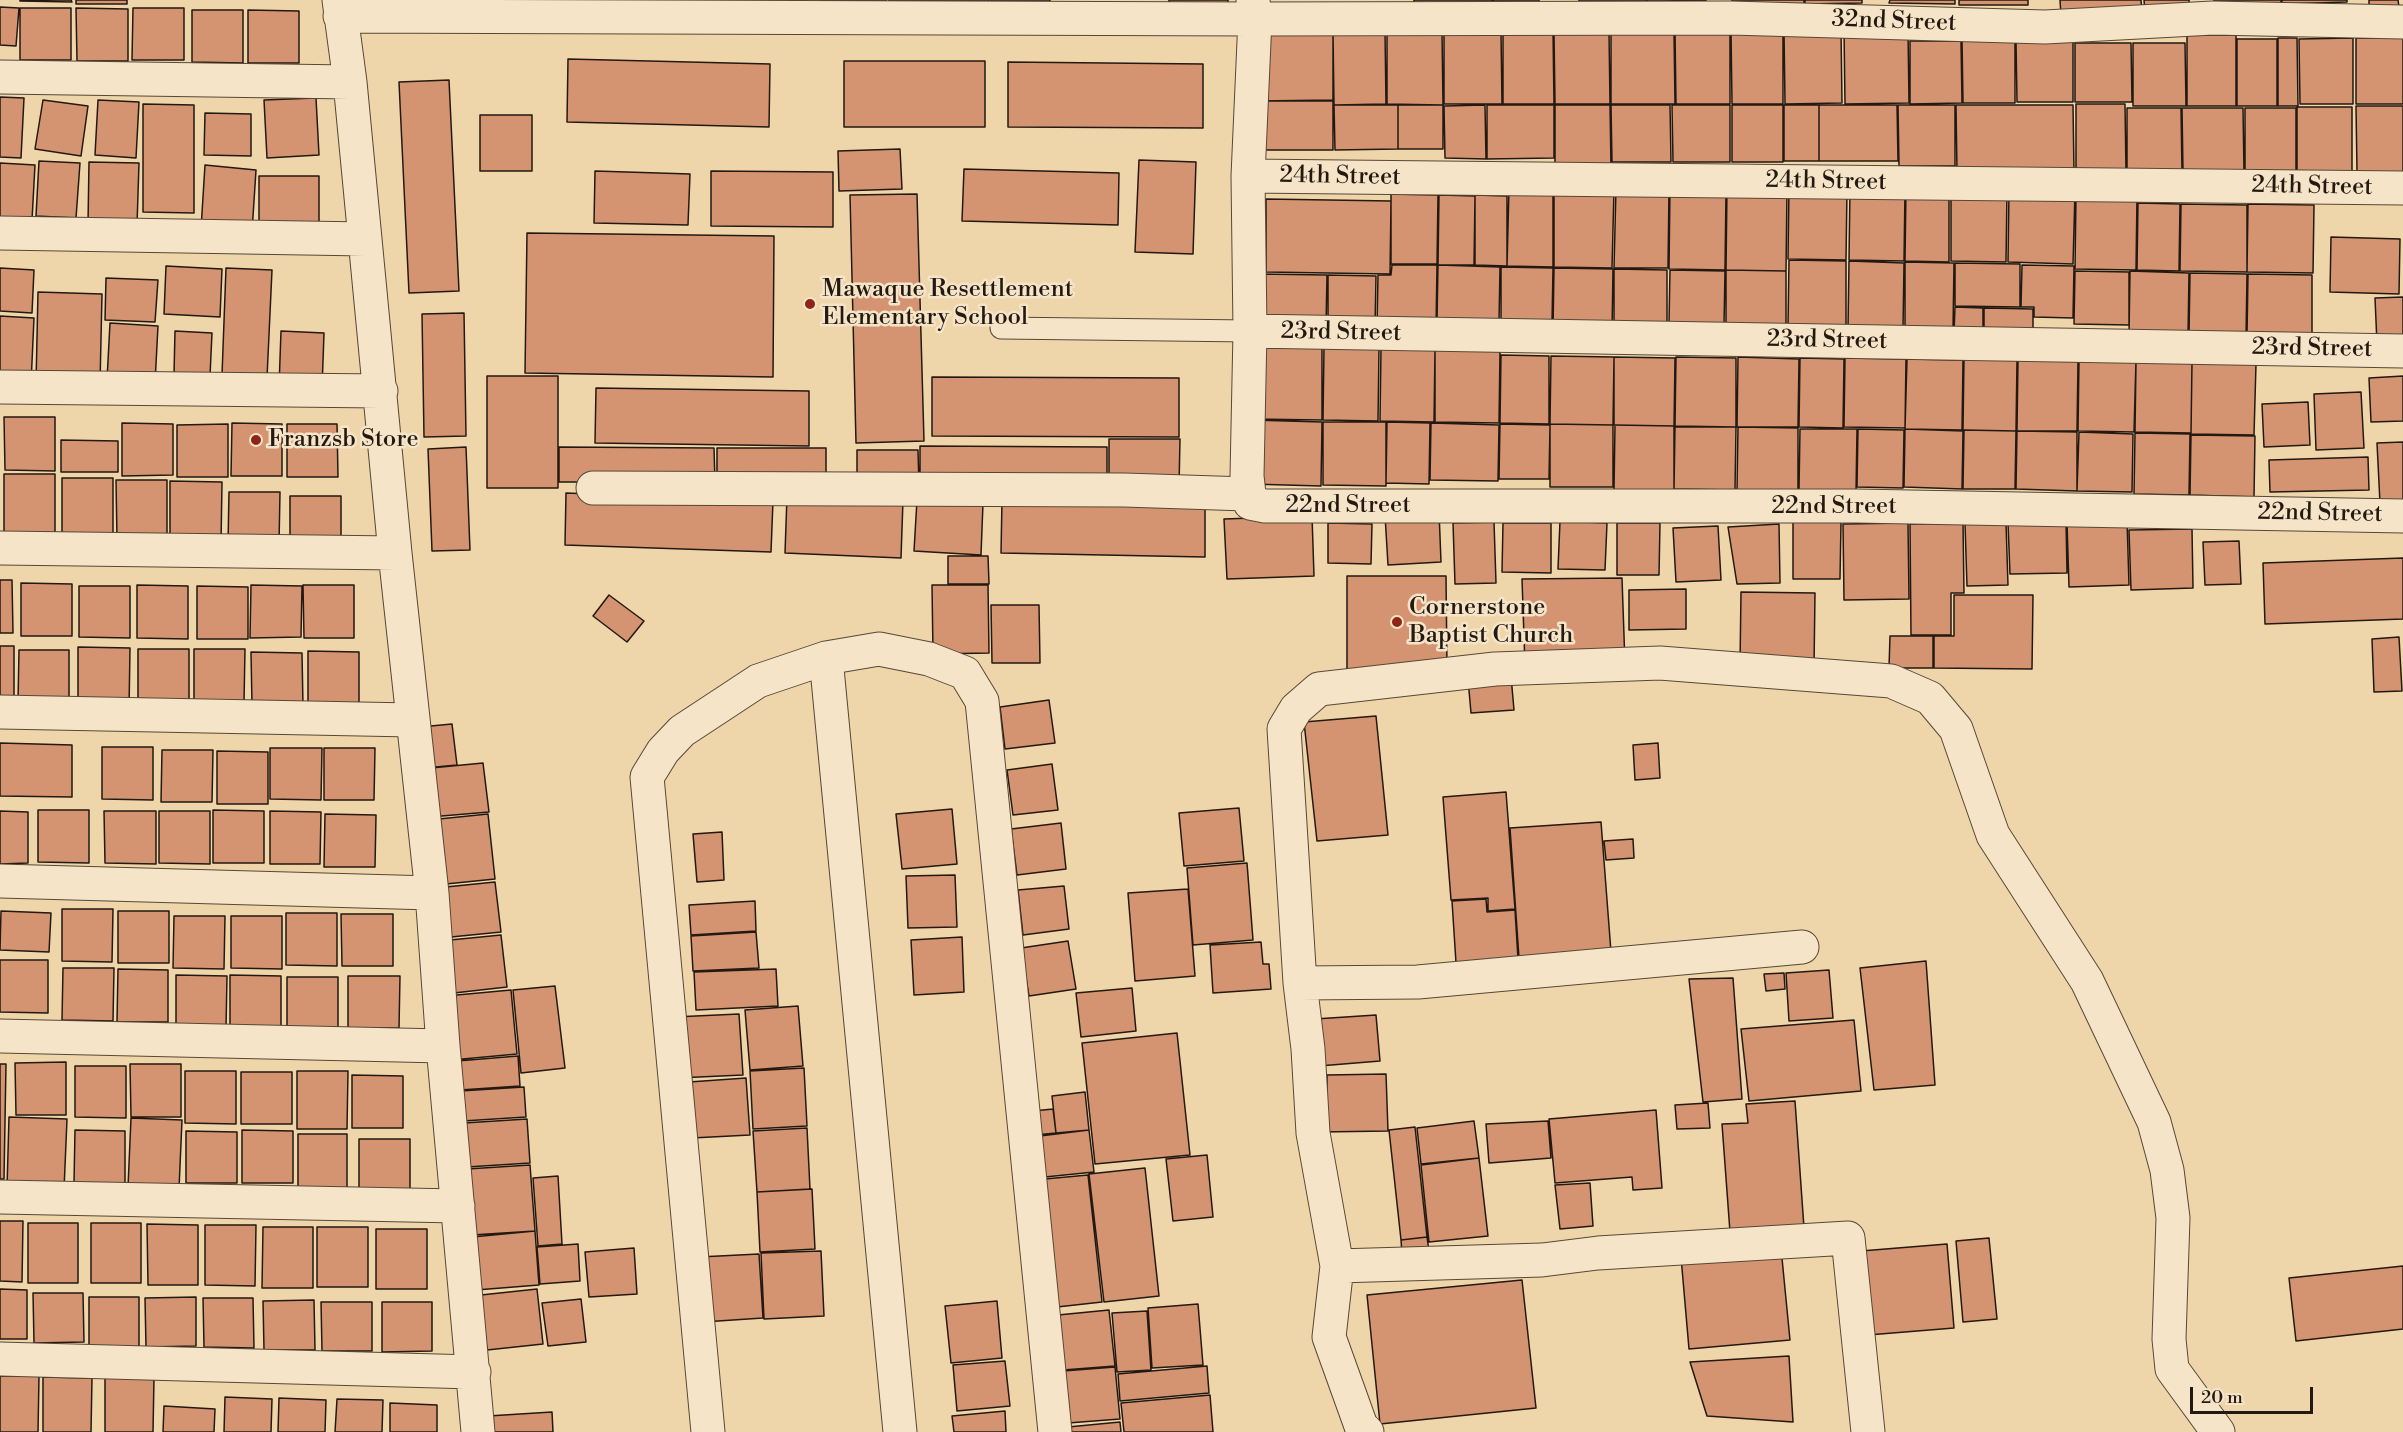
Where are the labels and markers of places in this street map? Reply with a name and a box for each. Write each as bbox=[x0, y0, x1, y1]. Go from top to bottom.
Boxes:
place label: Mawaque Resettlement Elementary School bbox=[822, 276, 1073, 332]
marker: Mawaque Resettlement Elementary School bbox=[803, 297, 817, 311]
place label: Franzsb Store bbox=[268, 426, 419, 454]
marker: Franzsb Store bbox=[249, 433, 263, 447]
place label: Cornerstone Baptist Church bbox=[1409, 594, 1573, 650]
marker: Cornerstone Baptist Church bbox=[1390, 615, 1404, 629]

